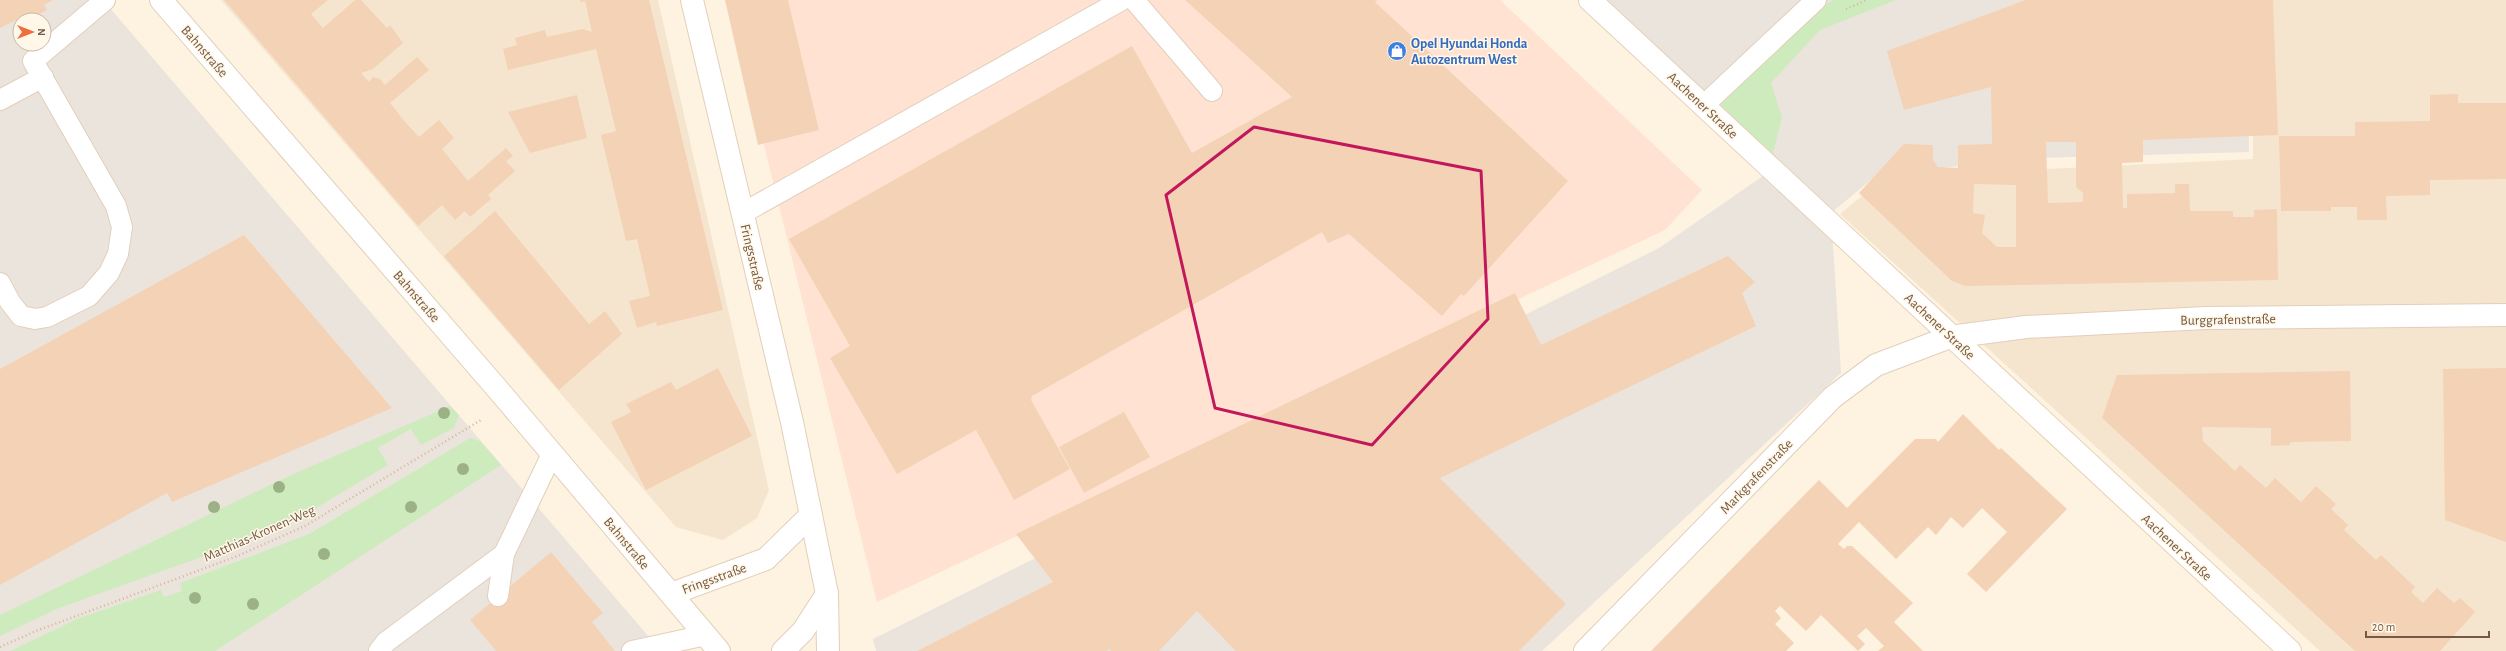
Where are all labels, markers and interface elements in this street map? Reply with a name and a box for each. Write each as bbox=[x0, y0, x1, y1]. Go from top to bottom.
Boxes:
north arrow bbox=[12, 12, 52, 52]
street label: Bahnstraße bbox=[178, 23, 230, 80]
text: N bbox=[36, 28, 47, 36]
place label: Opel Hyundai Honda Autozentrum West bbox=[1411, 37, 1528, 67]
shop icon: Opel Hyundai Honda Autozentrum West bbox=[1386, 40, 1408, 62]
street label: Aachener Straße bbox=[1665, 70, 1740, 142]
street label: Fringsstraße bbox=[738, 223, 766, 292]
street label: Bahnstraße bbox=[390, 268, 442, 325]
street label: Aachener Straße bbox=[1902, 291, 1977, 363]
street label: Burggrafenstraße bbox=[2180, 312, 2276, 328]
street label: Markgrafenstraße bbox=[1718, 437, 1796, 517]
street label: Matthias-Kronen-Weg bbox=[202, 503, 317, 565]
street label: Aachener Straße bbox=[2139, 512, 2214, 584]
street label: Bahnstraße bbox=[601, 515, 652, 572]
street label: Fringsstraße bbox=[680, 561, 748, 597]
scale bar bbox=[2366, 613, 2489, 639]
text: 20 m bbox=[2372, 621, 2395, 633]

